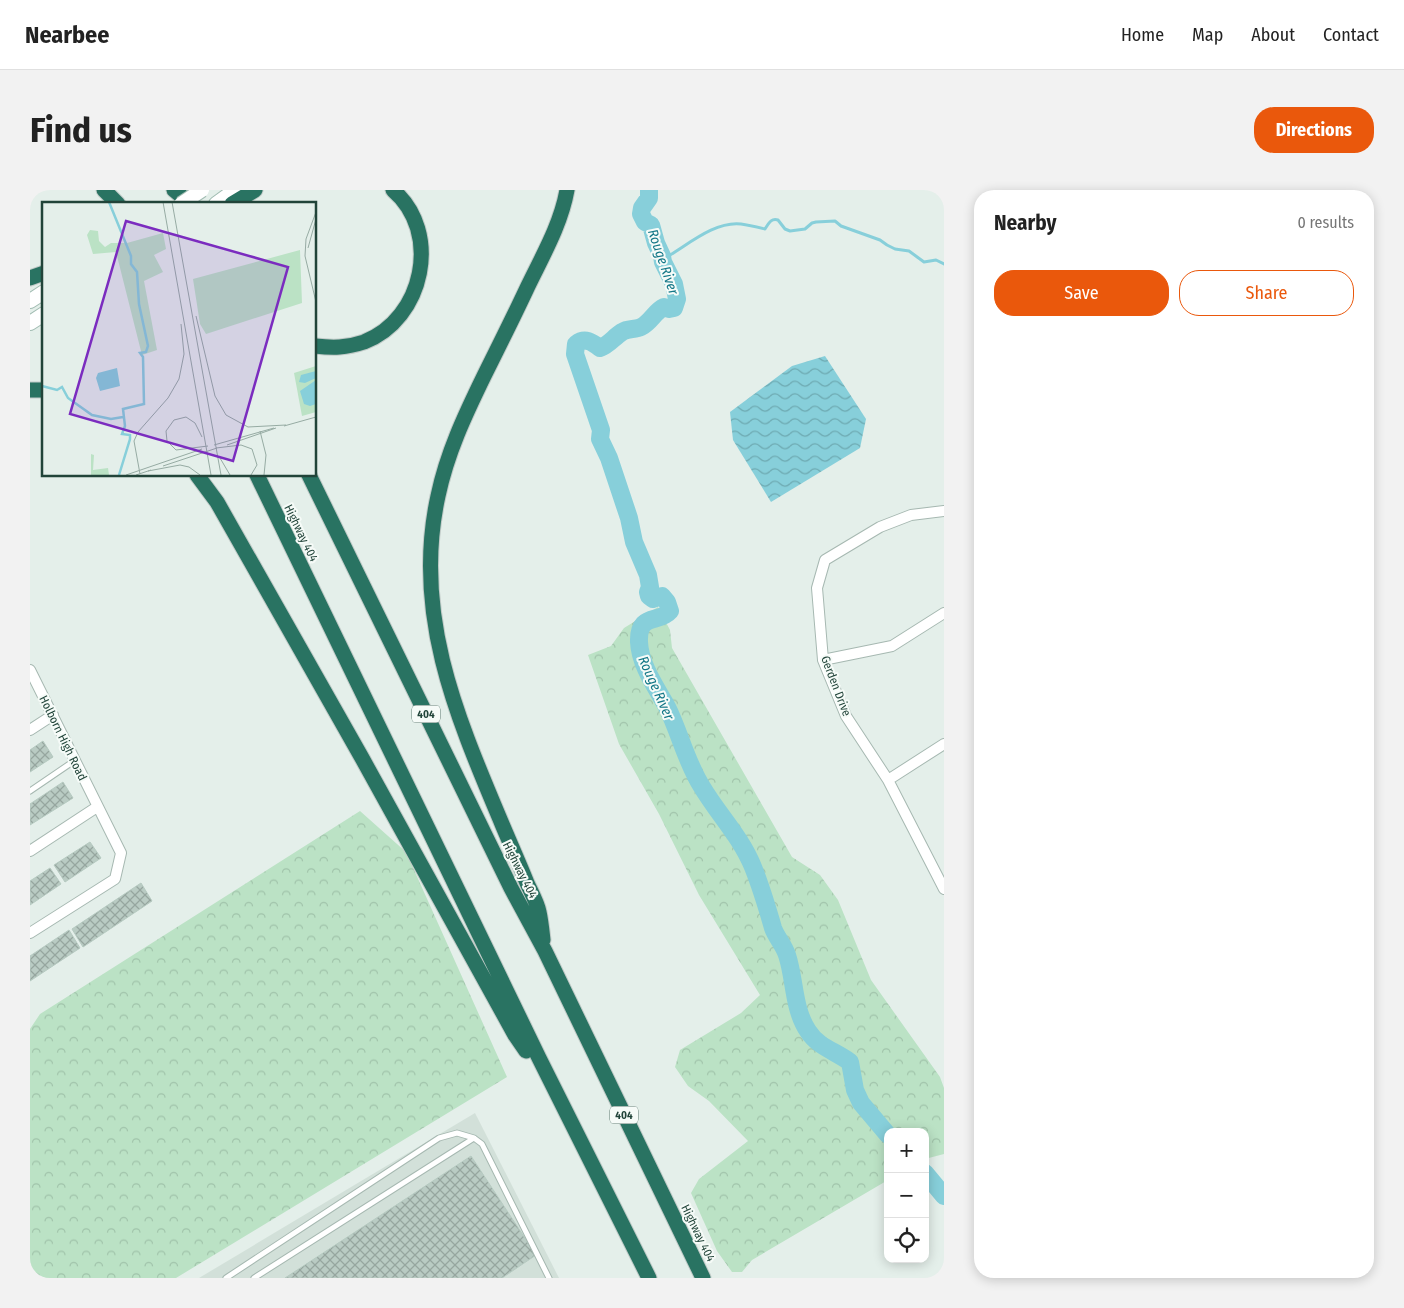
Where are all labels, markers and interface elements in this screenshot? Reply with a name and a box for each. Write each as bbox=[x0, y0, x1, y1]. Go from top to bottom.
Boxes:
text: Nearbee bbox=[25, 21, 109, 49]
text: Home bbox=[1121, 24, 1164, 46]
text: Map bbox=[1192, 24, 1223, 46]
text: About bbox=[1251, 24, 1295, 46]
text: Contact bbox=[1323, 24, 1379, 46]
button: Directions bbox=[1254, 107, 1374, 153]
text: Find us bbox=[30, 109, 132, 151]
inset map bbox=[42, 202, 316, 476]
text: Nearby bbox=[994, 210, 1056, 236]
text: 0 results bbox=[1297, 213, 1354, 232]
water label: Rouge River bbox=[644, 227, 682, 298]
button: Save bbox=[994, 270, 1169, 316]
button: Share bbox=[1179, 270, 1354, 316]
street label: Highway 404 bbox=[281, 502, 321, 564]
water label: Rouge River bbox=[634, 654, 678, 724]
street label: Gerden Drive bbox=[818, 654, 854, 718]
street label: Holborn High Road bbox=[36, 693, 90, 783]
road number: 404 bbox=[412, 706, 440, 722]
street label: Highway 404 bbox=[500, 839, 540, 901]
road number: 404 bbox=[610, 1106, 638, 1124]
map controls bbox=[884, 1128, 929, 1263]
button: + bbox=[884, 1128, 929, 1173]
button: − bbox=[884, 1173, 929, 1218]
street label: Highway 404 bbox=[678, 1202, 718, 1264]
button: locate bbox=[884, 1218, 929, 1263]

